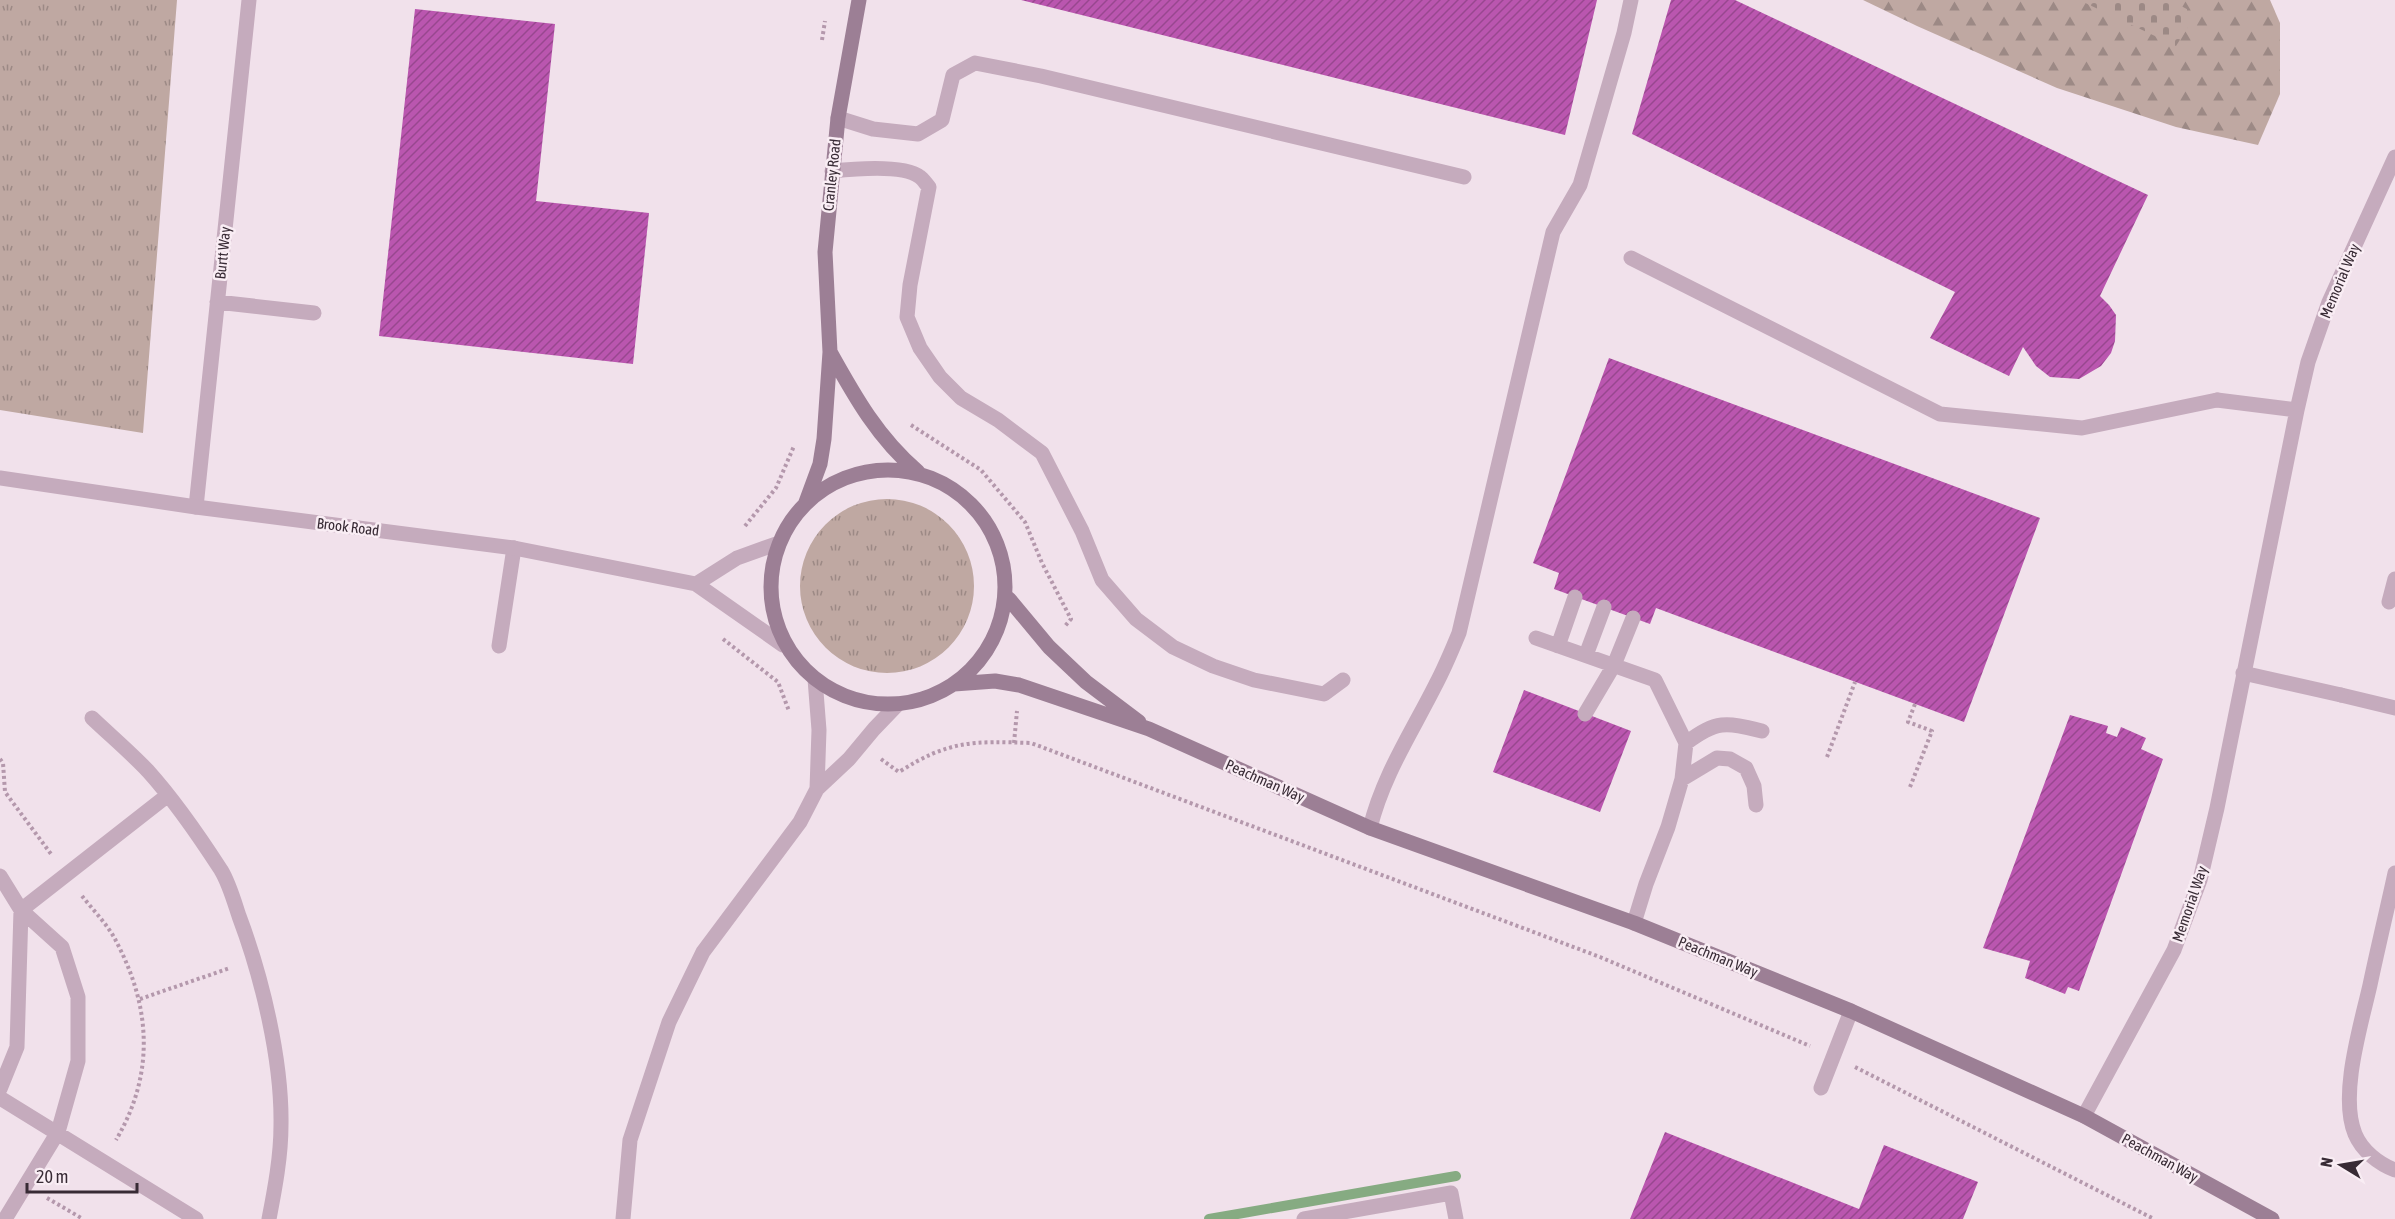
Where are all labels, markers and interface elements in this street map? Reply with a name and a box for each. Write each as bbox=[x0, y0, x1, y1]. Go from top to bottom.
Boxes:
street label: Cranley Road bbox=[819, 138, 844, 212]
street label: Burtt Way bbox=[211, 226, 234, 280]
street label: Memorial Way bbox=[2316, 241, 2363, 321]
street label: Brook Road bbox=[316, 514, 380, 539]
street label: Peachman Way bbox=[1223, 756, 1307, 805]
street label: Memorial Way bbox=[2169, 864, 2210, 944]
street label: Peachman Way bbox=[1676, 933, 1761, 980]
street label: Peachman Way bbox=[2119, 1130, 2201, 1185]
north arrow bbox=[2311, 1135, 2371, 1195]
scale bar bbox=[27, 1156, 136, 1194]
text: N bbox=[2317, 1156, 2336, 1168]
text: 20 m bbox=[36, 1166, 68, 1187]

